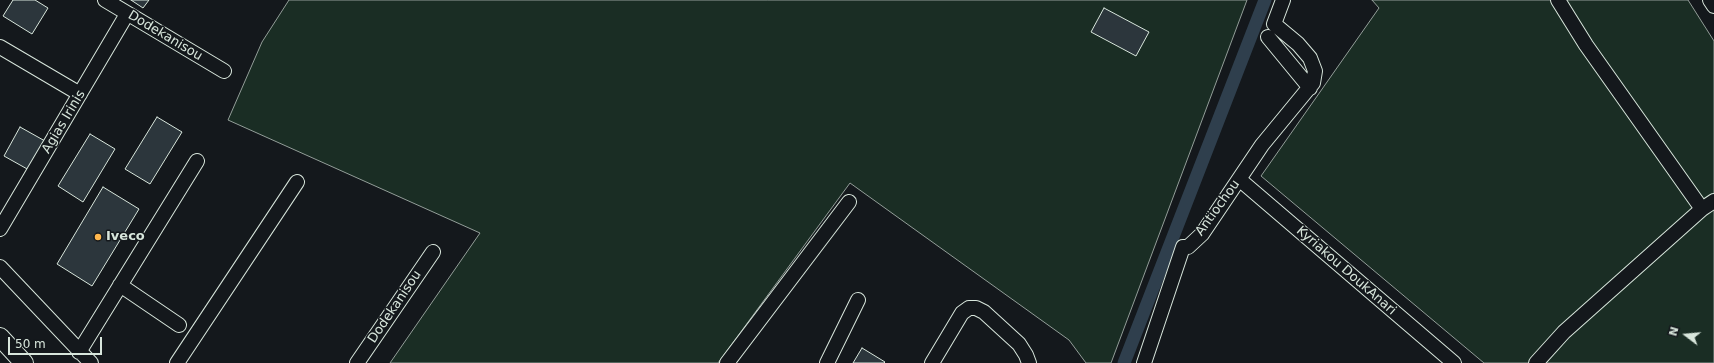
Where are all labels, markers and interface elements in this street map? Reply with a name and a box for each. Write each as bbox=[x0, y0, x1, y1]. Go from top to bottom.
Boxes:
street label: Dodekanisou bbox=[125, 8, 205, 64]
street label: Agias Irinis bbox=[39, 88, 89, 156]
street label: Antiochou bbox=[1192, 177, 1244, 239]
street label: Kyriakou DoukAnari bbox=[1293, 223, 1399, 319]
place label: Iveco bbox=[106, 229, 145, 245]
marker: Iveco bbox=[93, 232, 103, 242]
street label: Dodekanisou bbox=[365, 268, 425, 346]
north arrow bbox=[1666, 315, 1706, 355]
text: N bbox=[1666, 325, 1682, 338]
scale bar bbox=[10, 329, 104, 355]
text: 50 m bbox=[15, 337, 46, 351]

